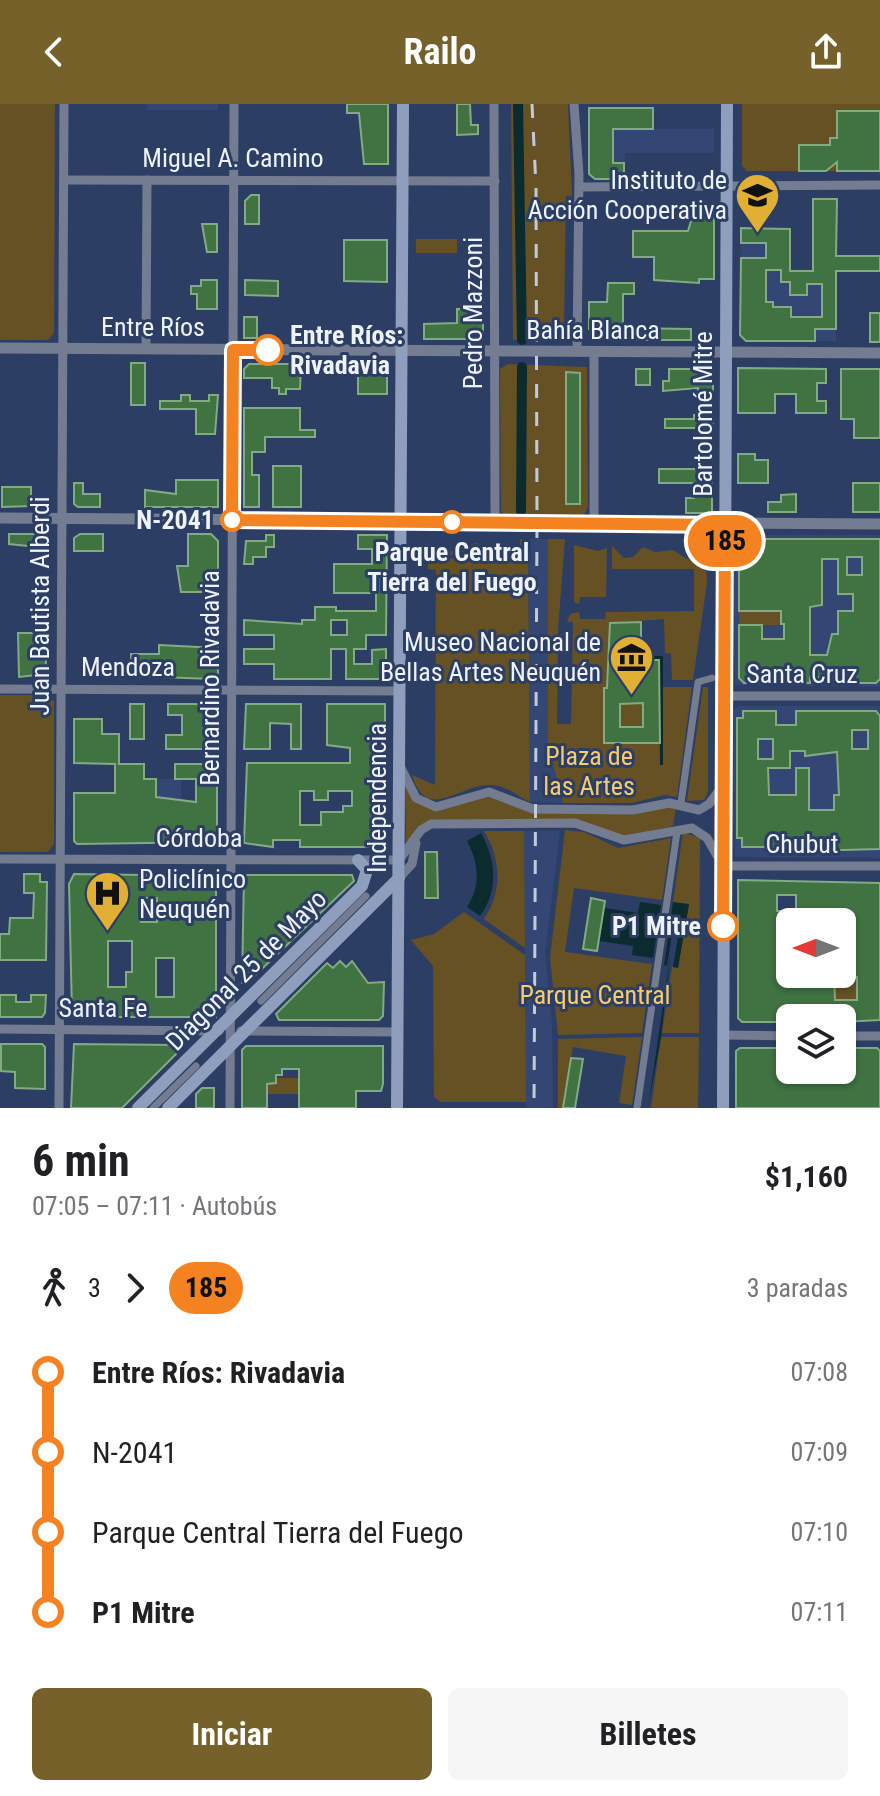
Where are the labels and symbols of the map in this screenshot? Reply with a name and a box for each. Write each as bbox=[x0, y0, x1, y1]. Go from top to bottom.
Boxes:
street label: Miguel A. Camino bbox=[142, 143, 324, 173]
place label: Instituto de Acción Cooperativa bbox=[528, 165, 727, 225]
school or university icon: Instituto de Acción Cooperativa bbox=[734, 171, 782, 234]
street label: Pedro Mazzoni bbox=[458, 237, 488, 389]
street label: Entre Ríos bbox=[101, 312, 205, 342]
street label: Bahía Blanca bbox=[526, 315, 660, 345]
place label: Entre Ríos: Rivadavia bbox=[290, 320, 403, 380]
street label: Bartolomé Mitre bbox=[688, 331, 718, 497]
marker: Entre Ríos: Rivadavia bbox=[253, 335, 283, 365]
street label: Juan Bautista Alberdi bbox=[25, 496, 55, 716]
place label: N-2041 bbox=[136, 505, 214, 535]
marker: N-2041 bbox=[221, 509, 243, 531]
marker: Parque Central Tierra del Fuego bbox=[441, 511, 463, 533]
line badge: 185 bbox=[679, 515, 771, 567]
place label: Parque Central Tierra del Fuego bbox=[367, 537, 537, 597]
street label: Bernardino Rivadavia bbox=[195, 570, 225, 786]
place label: Museo Nacional de Bellas Artes Neuquén bbox=[380, 627, 601, 687]
museum icon: Museo Nacional de Bellas Artes Neuquén bbox=[608, 633, 656, 696]
street label: Mendoza bbox=[81, 652, 175, 682]
street label: Santa Cruz bbox=[746, 659, 858, 689]
street label: Independencia bbox=[362, 723, 392, 873]
park label: Plaza de las Artes bbox=[543, 741, 635, 801]
street label: Córdoba bbox=[156, 823, 242, 853]
street label: Chubut bbox=[766, 829, 838, 859]
place label: Policlínico Neuquén bbox=[139, 864, 246, 924]
hospital icon: Policlínico Neuquén bbox=[84, 870, 132, 933]
street label: Diagonal 25 de Mayo bbox=[160, 884, 332, 1056]
north arrow bbox=[776, 908, 856, 988]
place label: P1 Mitre bbox=[612, 911, 701, 941]
marker: P1 Mitre bbox=[708, 911, 738, 941]
park label: Parque Central bbox=[519, 980, 671, 1010]
street label: Santa Fe bbox=[58, 993, 148, 1023]

